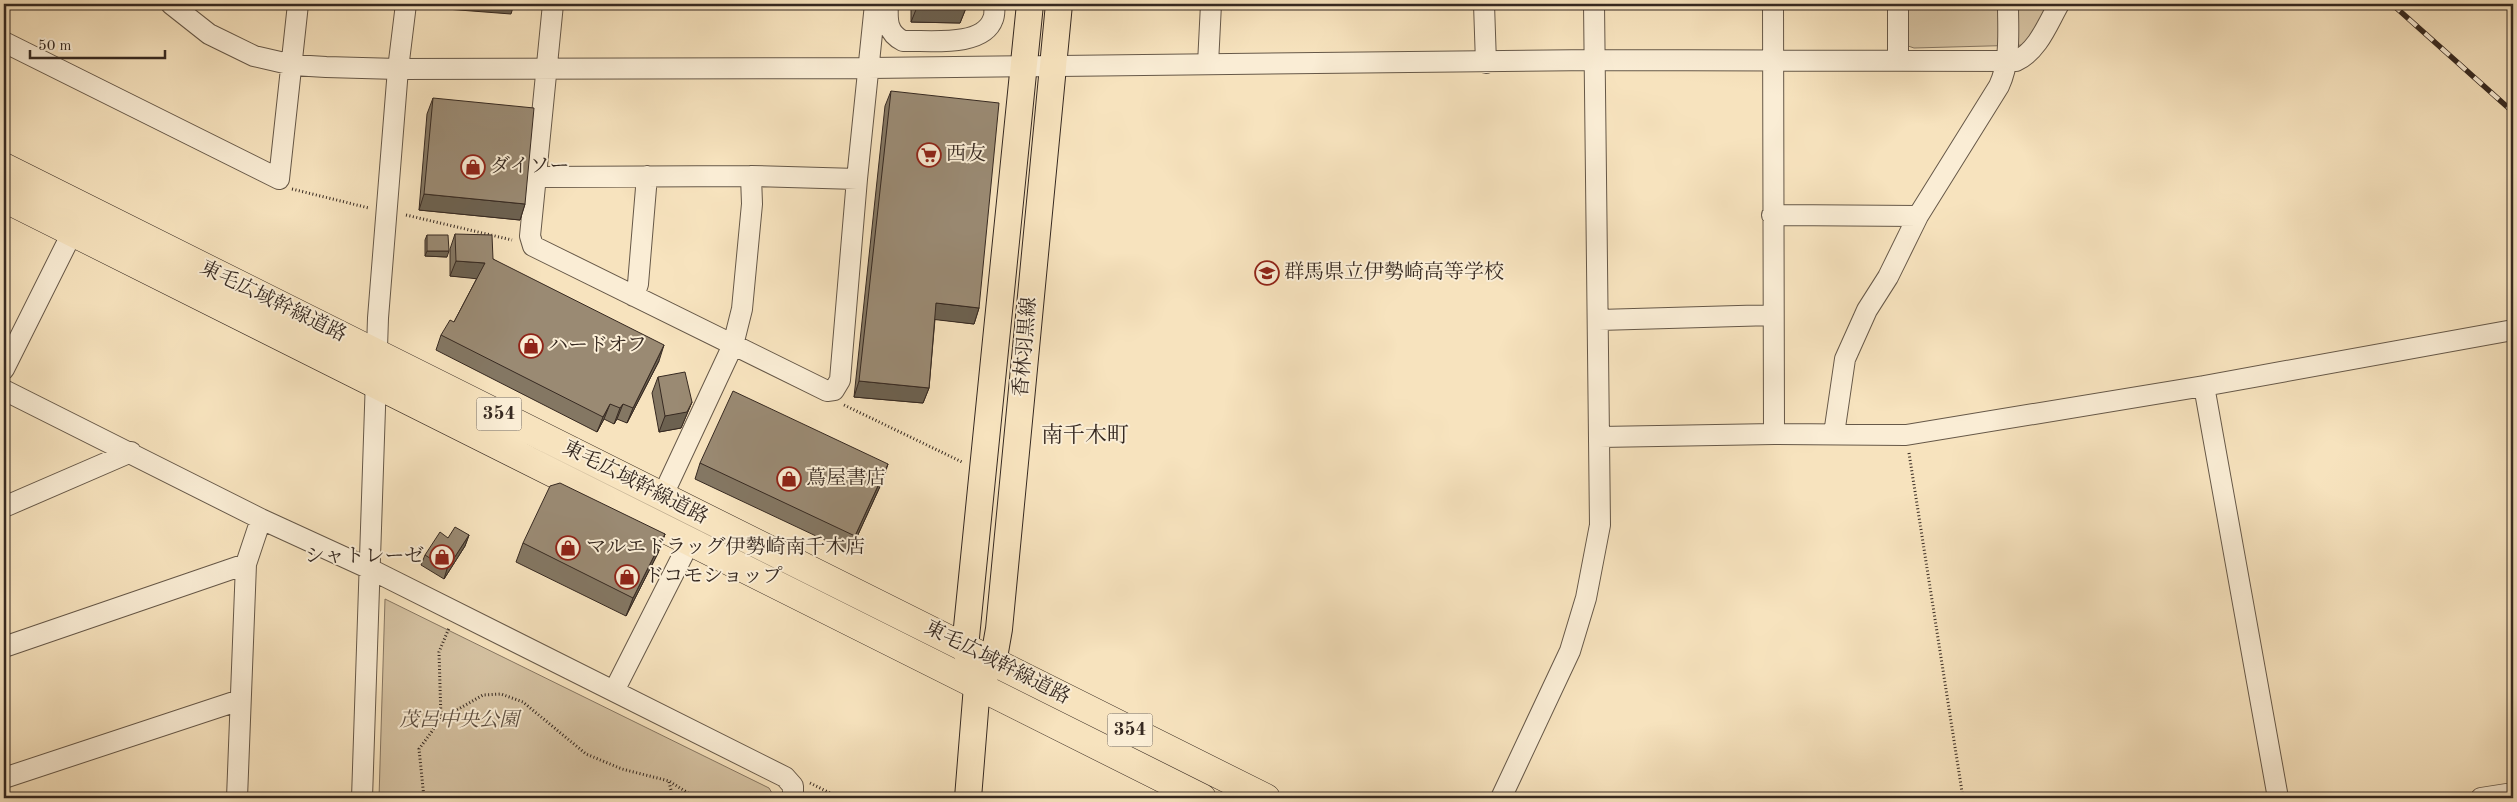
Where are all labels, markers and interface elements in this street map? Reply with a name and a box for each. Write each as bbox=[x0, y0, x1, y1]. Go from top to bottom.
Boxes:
scale bar bbox=[30, 28, 165, 60]
text: 50 m bbox=[38, 39, 72, 54]
supermarket icon: 西友 bbox=[916, 142, 942, 168]
place label: 西友 bbox=[946, 142, 986, 165]
shop icon: ダイソー bbox=[460, 154, 486, 180]
place label: ダイソー bbox=[490, 155, 570, 177]
street label: 東毛広域幹線道路 bbox=[197, 256, 350, 346]
school or university icon: 群馬県立伊勢崎高等学校 bbox=[1254, 260, 1280, 286]
place label: 群馬県立伊勢崎高等学校 bbox=[1284, 261, 1504, 283]
street label: 香林羽黒線 bbox=[1010, 296, 1040, 398]
shop icon: ハードオフ bbox=[518, 333, 544, 359]
place label: ハードオフ bbox=[548, 335, 647, 356]
road number: 354 bbox=[476, 398, 522, 430]
district label: 南千木町 bbox=[1041, 423, 1129, 447]
street label: 東毛広域幹線道路 bbox=[559, 436, 712, 528]
shop icon: 蔦屋書店 bbox=[776, 466, 802, 492]
place label: 蔦屋書店 bbox=[806, 467, 886, 489]
shop icon: マルエドラッグ伊勢崎南千木店 bbox=[555, 535, 581, 561]
place label: マルエドラッグ伊勢崎南千木店 bbox=[586, 536, 866, 558]
shop icon: シャトレーゼ bbox=[429, 544, 455, 570]
place label: シャトレーゼ bbox=[305, 546, 424, 567]
shop icon: ドコモショップ bbox=[614, 564, 640, 590]
place label: ドコモショップ bbox=[644, 566, 783, 587]
street label: 東毛広域幹線道路 bbox=[921, 616, 1074, 708]
park label: 茂呂中央公園 bbox=[399, 709, 522, 731]
road number: 354 bbox=[1108, 714, 1152, 746]

